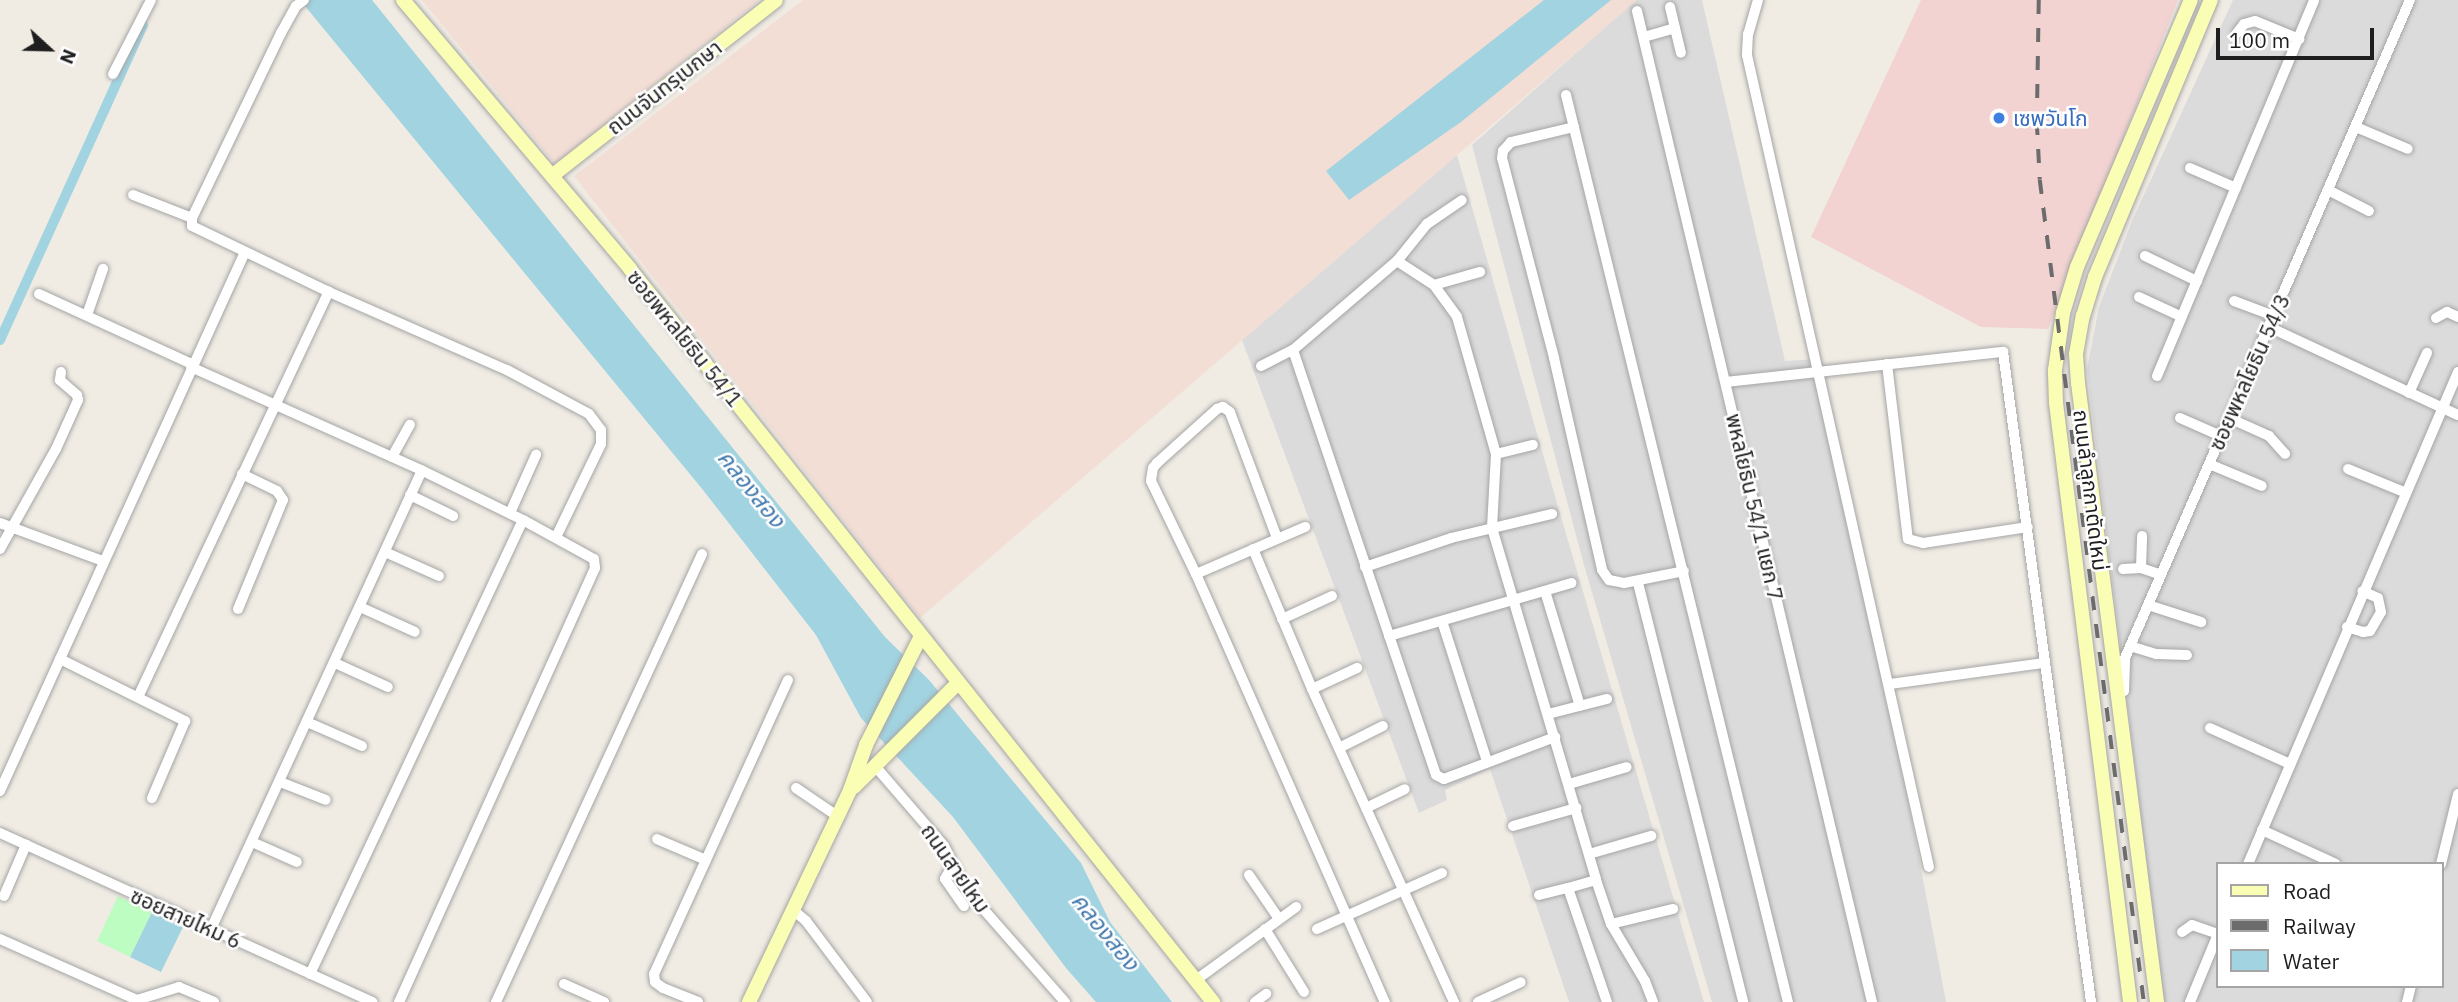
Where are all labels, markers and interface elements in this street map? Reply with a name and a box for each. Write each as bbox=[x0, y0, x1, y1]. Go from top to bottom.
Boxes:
north arrow bbox=[14, 14, 84, 84]
scale bar bbox=[2220, 14, 2378, 58]
text: 100 m bbox=[2229, 26, 2290, 54]
street label: ถนนจันทรุเบกษา bbox=[602, 34, 726, 140]
text: N bbox=[55, 46, 82, 68]
place label: เซพวันโก bbox=[2013, 105, 2087, 131]
marker: เซพวันโก bbox=[1991, 110, 2007, 126]
street label: ซอยพหลโยธิน 54/1 bbox=[622, 265, 748, 411]
street label: ซอยพหลโยธิน 54/3 bbox=[2203, 290, 2295, 454]
street label: ถนนลำลูกกาตัดใหม่ bbox=[2069, 408, 2113, 572]
street label: พหลโยธิน 54/1 แยก 7 bbox=[1721, 411, 1789, 603]
water label: คลองสอง bbox=[712, 444, 792, 532]
street label: ถนนสายไหม bbox=[916, 819, 996, 917]
legend bbox=[2216, 862, 2444, 988]
text: Road bbox=[2283, 877, 2331, 905]
street label: ซอยสายไหม 6 bbox=[127, 882, 245, 954]
water label: คลองสอง bbox=[1066, 887, 1146, 975]
text: Railway bbox=[2283, 912, 2356, 940]
text: Water bbox=[2283, 947, 2339, 975]

